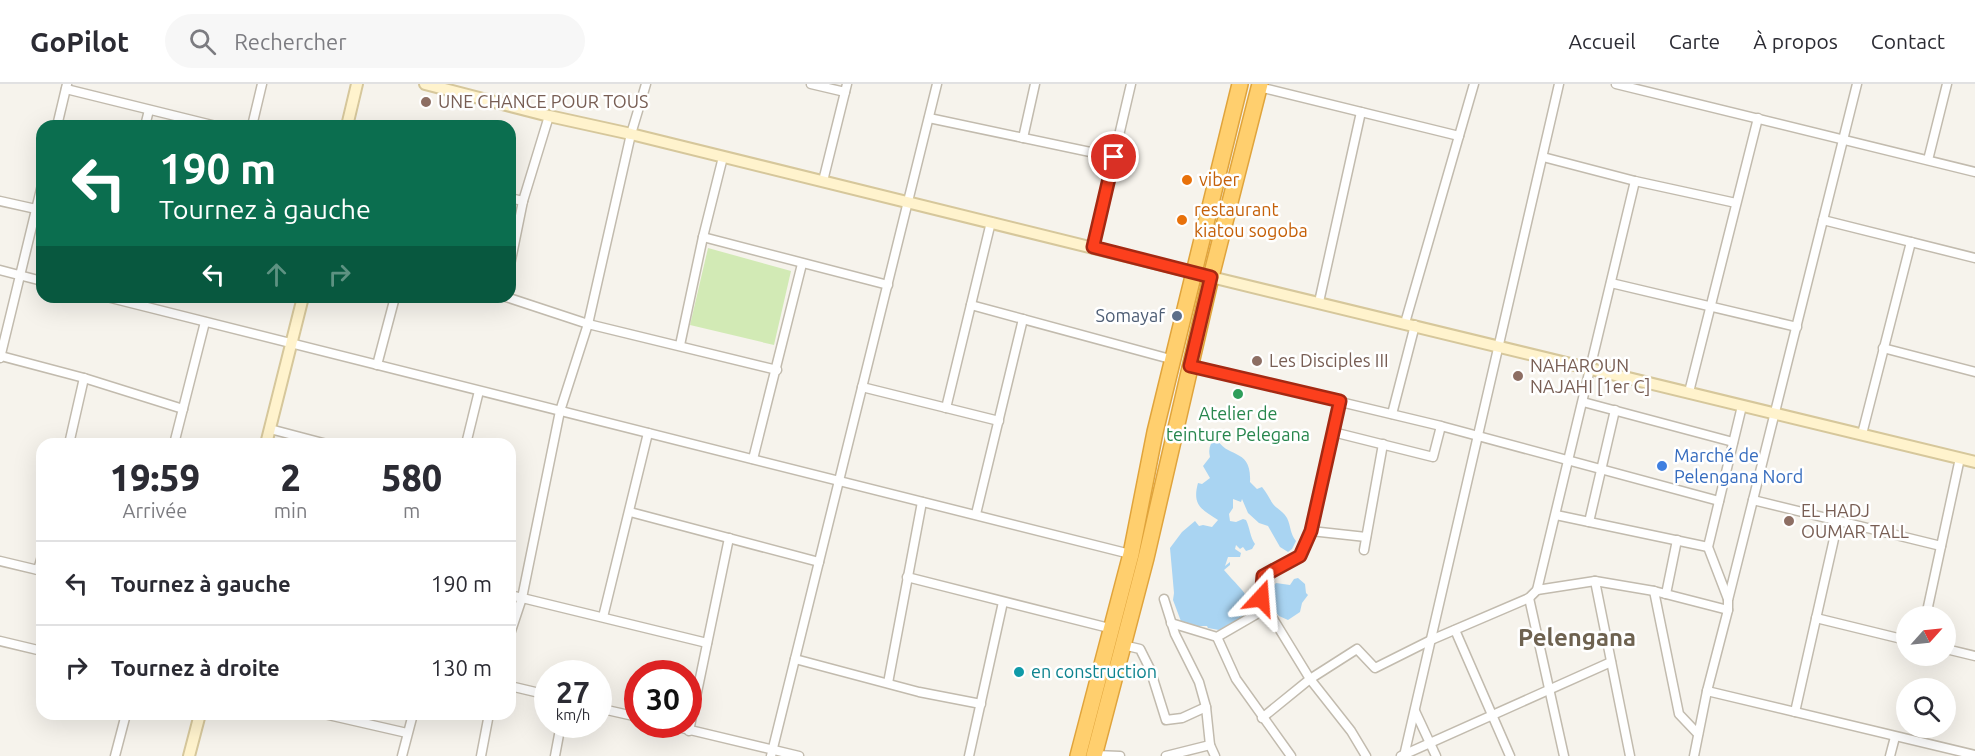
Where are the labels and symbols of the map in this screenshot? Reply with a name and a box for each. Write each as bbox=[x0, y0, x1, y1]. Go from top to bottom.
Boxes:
place label: UNE CHANCE POUR TOUS bbox=[438, 91, 649, 111]
marker: UNE CHANCE POUR TOUS bbox=[419, 95, 433, 109]
pin bbox=[1088, 131, 1139, 182]
place label: viber bbox=[1199, 169, 1240, 189]
marker: viber bbox=[1180, 173, 1194, 187]
place label: restaurant kiatou sogoba bbox=[1194, 199, 1308, 240]
marker: restaurant kiatou sogoba bbox=[1175, 213, 1189, 227]
place label: Somayaf bbox=[1096, 305, 1165, 325]
marker: Somayaf bbox=[1170, 309, 1184, 323]
place label: Les Disciples III bbox=[1269, 350, 1389, 370]
marker: Les Disciples III bbox=[1250, 354, 1264, 368]
place label: NAHAROUN NAJAHI [1er C] bbox=[1530, 355, 1650, 396]
marker: NAHAROUN NAJAHI [1er C] bbox=[1511, 369, 1525, 383]
marker: Atelier de teinture Pelegana bbox=[1231, 387, 1245, 401]
place label: Atelier de teinture Pelegana bbox=[1166, 403, 1310, 444]
place label: Marché de Pelengana Nord bbox=[1674, 445, 1803, 486]
marker: Marché de Pelengana Nord bbox=[1655, 459, 1669, 473]
place label: EL HADJ OUMAR TALL bbox=[1801, 500, 1909, 541]
marker: EL HADJ OUMAR TALL bbox=[1782, 514, 1796, 528]
position arrow bbox=[1229, 566, 1293, 630]
north arrow bbox=[1896, 606, 1956, 666]
district label: Pelengana bbox=[1518, 624, 1636, 651]
speed limit sign: 30 bbox=[624, 660, 702, 738]
place label: en construction bbox=[1031, 661, 1157, 681]
marker: en construction bbox=[1012, 665, 1026, 679]

